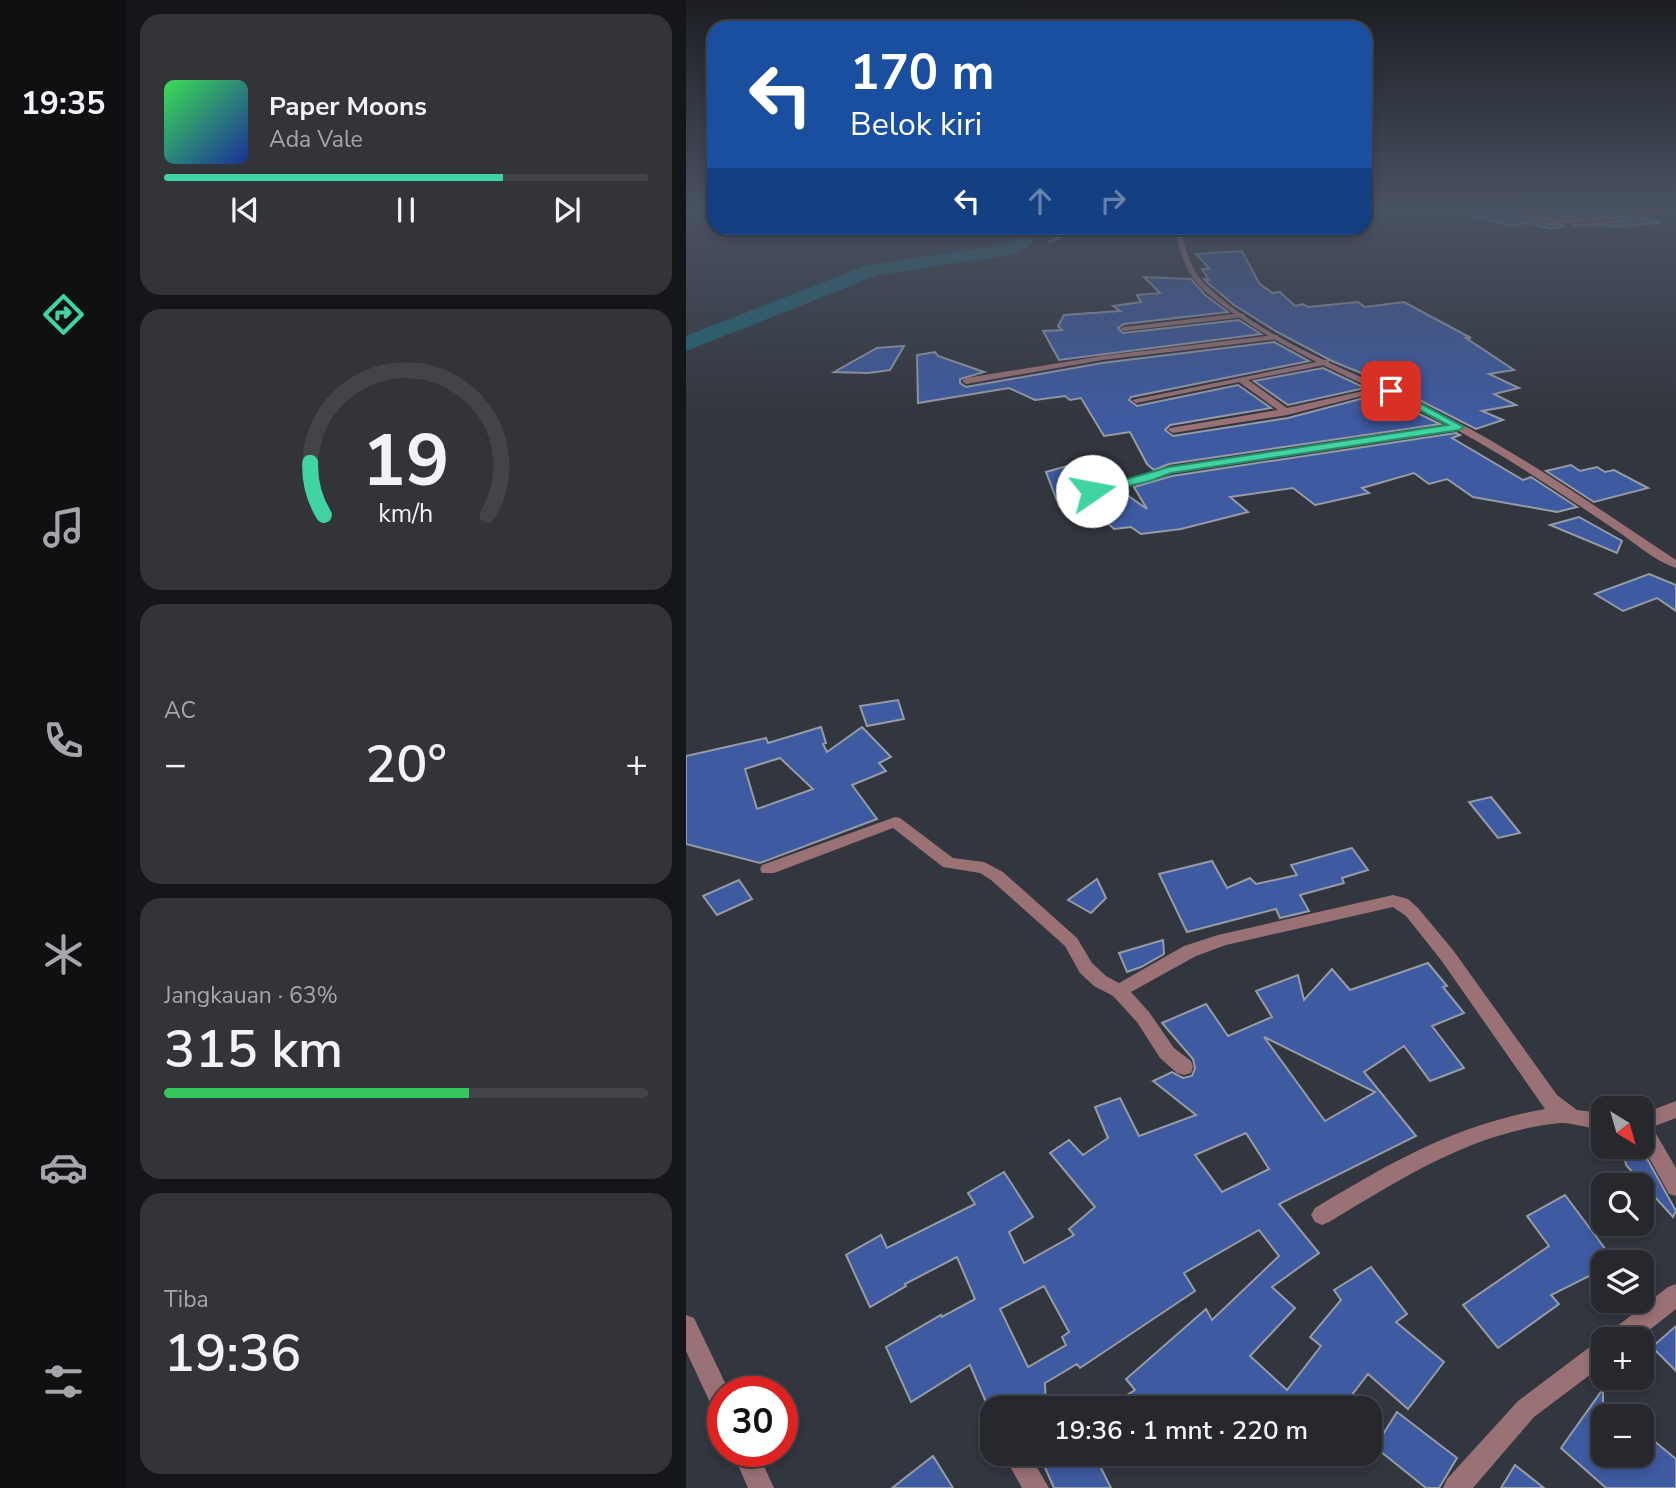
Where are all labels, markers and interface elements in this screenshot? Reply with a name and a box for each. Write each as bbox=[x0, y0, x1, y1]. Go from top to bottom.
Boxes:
text: 170 m bbox=[850, 39, 994, 106]
icon: left bbox=[735, 49, 826, 140]
text: 19:35 bbox=[21, 82, 105, 125]
text: Paper Moons bbox=[269, 89, 427, 124]
text: Belok kiri bbox=[850, 103, 982, 146]
text: Ada Vale bbox=[269, 124, 363, 155]
icon: left bbox=[948, 182, 986, 220]
icon: ahead bbox=[1021, 182, 1059, 220]
icon: right bbox=[1094, 182, 1132, 220]
icon: previous bbox=[226, 191, 264, 229]
icon: pause bbox=[387, 191, 425, 229]
icon: next bbox=[548, 191, 586, 229]
icon: directions bbox=[39, 290, 88, 339]
pin bbox=[1361, 361, 1421, 421]
icon: arrive bbox=[1372, 372, 1410, 410]
text: 19 bbox=[362, 412, 450, 512]
position arrow bbox=[1055, 454, 1129, 528]
text: km/h bbox=[378, 497, 434, 531]
icon: music bbox=[39, 503, 88, 552]
text: AC bbox=[164, 695, 196, 726]
icon: phone bbox=[39, 716, 88, 765]
text: 20° bbox=[365, 729, 447, 800]
text: − bbox=[164, 739, 187, 790]
text: + bbox=[625, 739, 648, 790]
icon: climate bbox=[39, 930, 88, 979]
text: Jangkauan · 63% bbox=[164, 980, 338, 1011]
text: 315 km bbox=[164, 1014, 343, 1085]
north arrow bbox=[1591, 1096, 1654, 1158]
map controls bbox=[1591, 1096, 1654, 1467]
icon: car bbox=[39, 1143, 88, 1192]
button: search bbox=[1591, 1173, 1654, 1236]
button: layers bbox=[1591, 1250, 1654, 1313]
text: Tiba bbox=[164, 1284, 209, 1315]
text: 19:36 bbox=[164, 1318, 301, 1389]
button: + bbox=[1591, 1327, 1654, 1390]
icon: filters bbox=[39, 1357, 88, 1406]
speed limit sign: 30 bbox=[707, 1376, 798, 1467]
button: − bbox=[1591, 1404, 1654, 1467]
text: 19:36 · 1 mnt · 220 m bbox=[1054, 1413, 1308, 1448]

